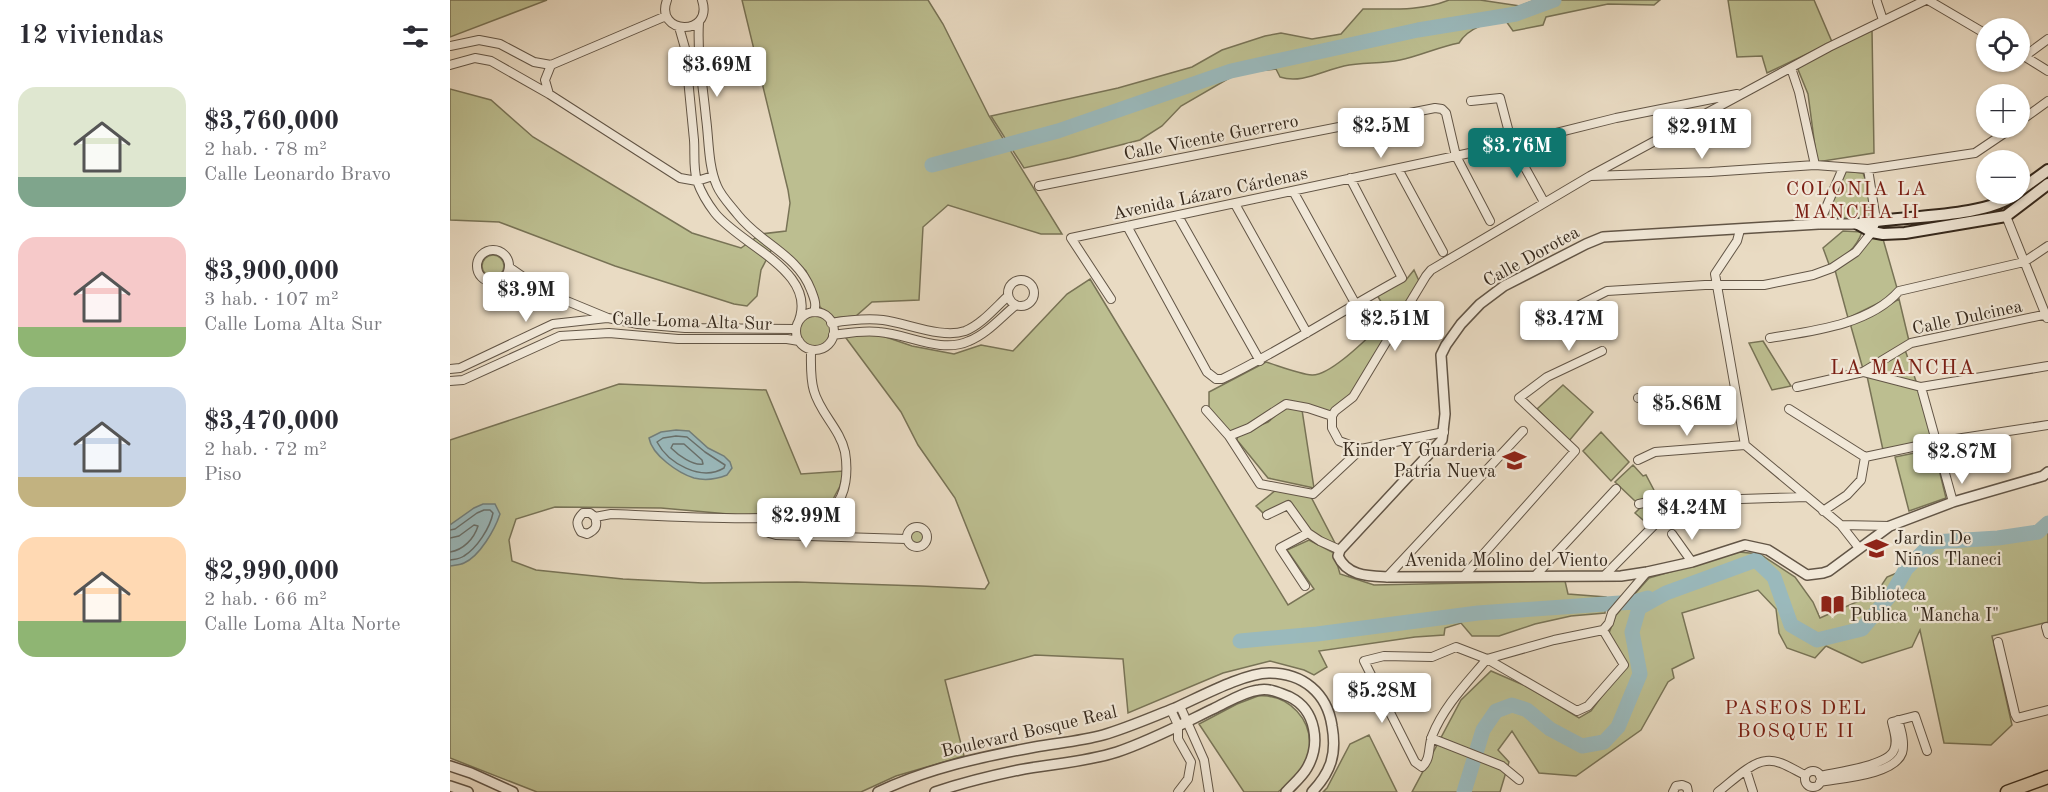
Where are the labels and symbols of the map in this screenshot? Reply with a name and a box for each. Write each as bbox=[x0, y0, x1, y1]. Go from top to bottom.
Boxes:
pin: $3.69M bbox=[668, 47, 766, 98]
pin: $2.5M bbox=[1339, 108, 1423, 159]
pin: $2.91M bbox=[1653, 109, 1751, 160]
street label: Calle Vicente Guerrero bbox=[1122, 112, 1300, 164]
pin: $3.76M bbox=[1468, 128, 1566, 179]
street label: Avenida Lázaro Cárdenas bbox=[1111, 164, 1310, 223]
district label: COLONIA LA MANCHA II bbox=[1786, 180, 1928, 223]
street label: Calle Dorotea bbox=[1480, 223, 1583, 291]
pin: $3.9M bbox=[484, 272, 568, 323]
street label: Calle Dulcinea bbox=[1911, 297, 2024, 338]
pin: $2.51M bbox=[1346, 301, 1444, 352]
pin: $3.47M bbox=[1520, 301, 1618, 352]
street label: Calle Loma Alta Sur bbox=[612, 310, 773, 334]
district label: LA MANCHA bbox=[1830, 358, 1976, 379]
pin: $5.86M bbox=[1638, 386, 1736, 437]
pin: $2.87M bbox=[1913, 434, 2011, 485]
place label: Kinder Y Guarderia Patria Nueva bbox=[1342, 442, 1496, 481]
school or university icon: Kinder Y Guarderia Patria Nueva bbox=[1501, 447, 1527, 473]
pin: $4.24M bbox=[1643, 490, 1741, 541]
pin: $2.99M bbox=[757, 498, 855, 549]
place label: Jardin De Niños Tlaneci bbox=[1894, 530, 2002, 569]
school or university icon: Jardin De Niños Tlaneci bbox=[1863, 535, 1889, 561]
street label: Avenida Molino del Viento bbox=[1404, 552, 1608, 570]
place label: Biblioteca Publica "Mancha I" bbox=[1850, 586, 1999, 625]
library icon: Biblioteca Publica "Mancha I" bbox=[1819, 591, 1845, 617]
pin: $5.28M bbox=[1333, 673, 1431, 724]
district label: PASEOS DEL BOSQUE II bbox=[1724, 699, 1868, 742]
street label: Boulevard Bosque Real bbox=[940, 703, 1119, 761]

